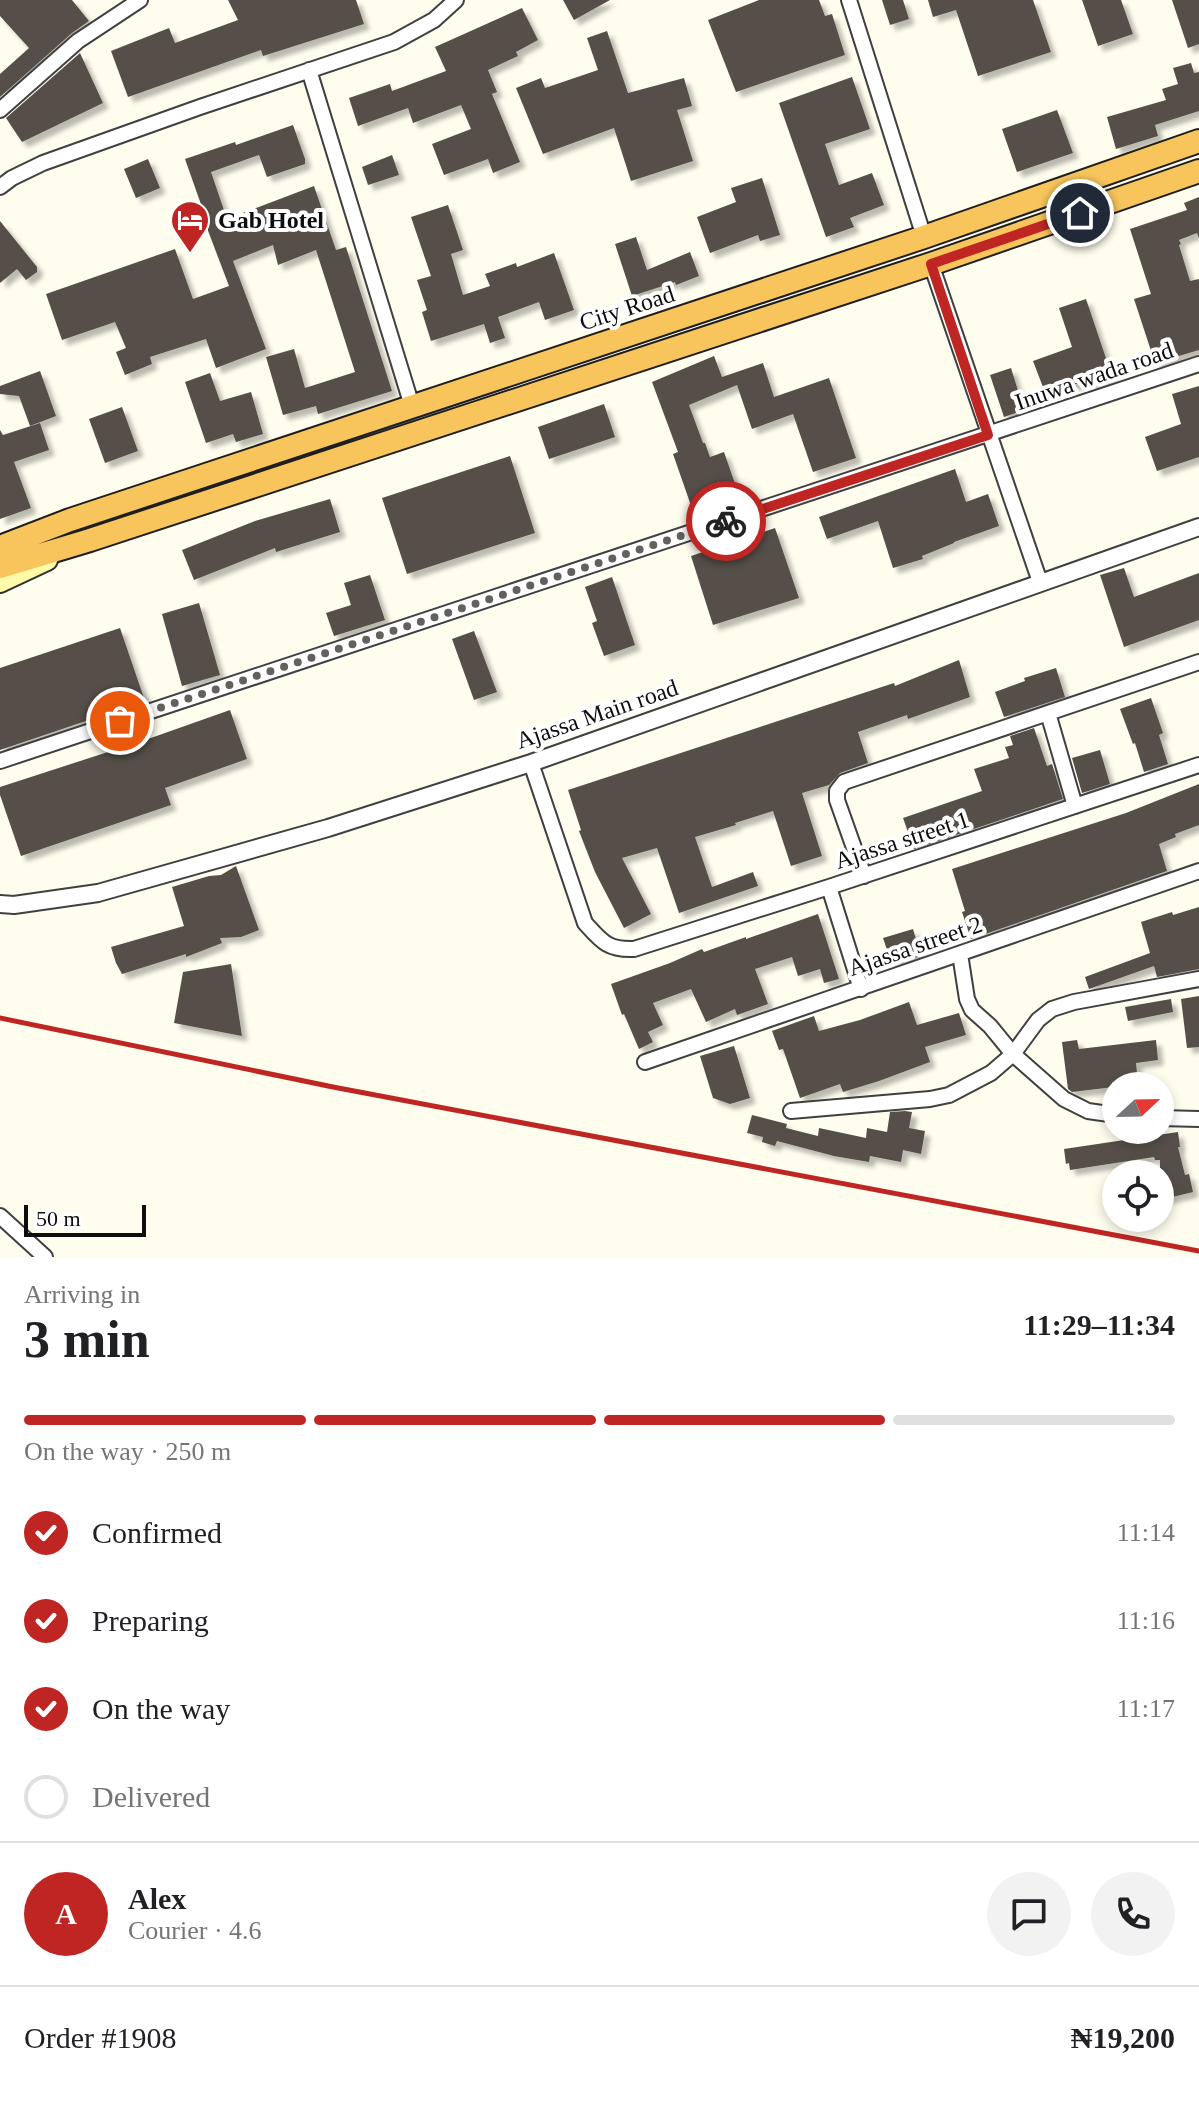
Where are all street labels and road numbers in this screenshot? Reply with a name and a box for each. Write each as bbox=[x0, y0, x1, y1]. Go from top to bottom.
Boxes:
street label: City Road bbox=[576, 280, 678, 336]
street label: Inuwa wada road bbox=[1012, 337, 1176, 415]
street label: Ajassa Main road bbox=[513, 674, 681, 754]
street label: Ajassa street 1 bbox=[831, 806, 973, 874]
street label: Ajassa street 2 bbox=[845, 911, 985, 981]

